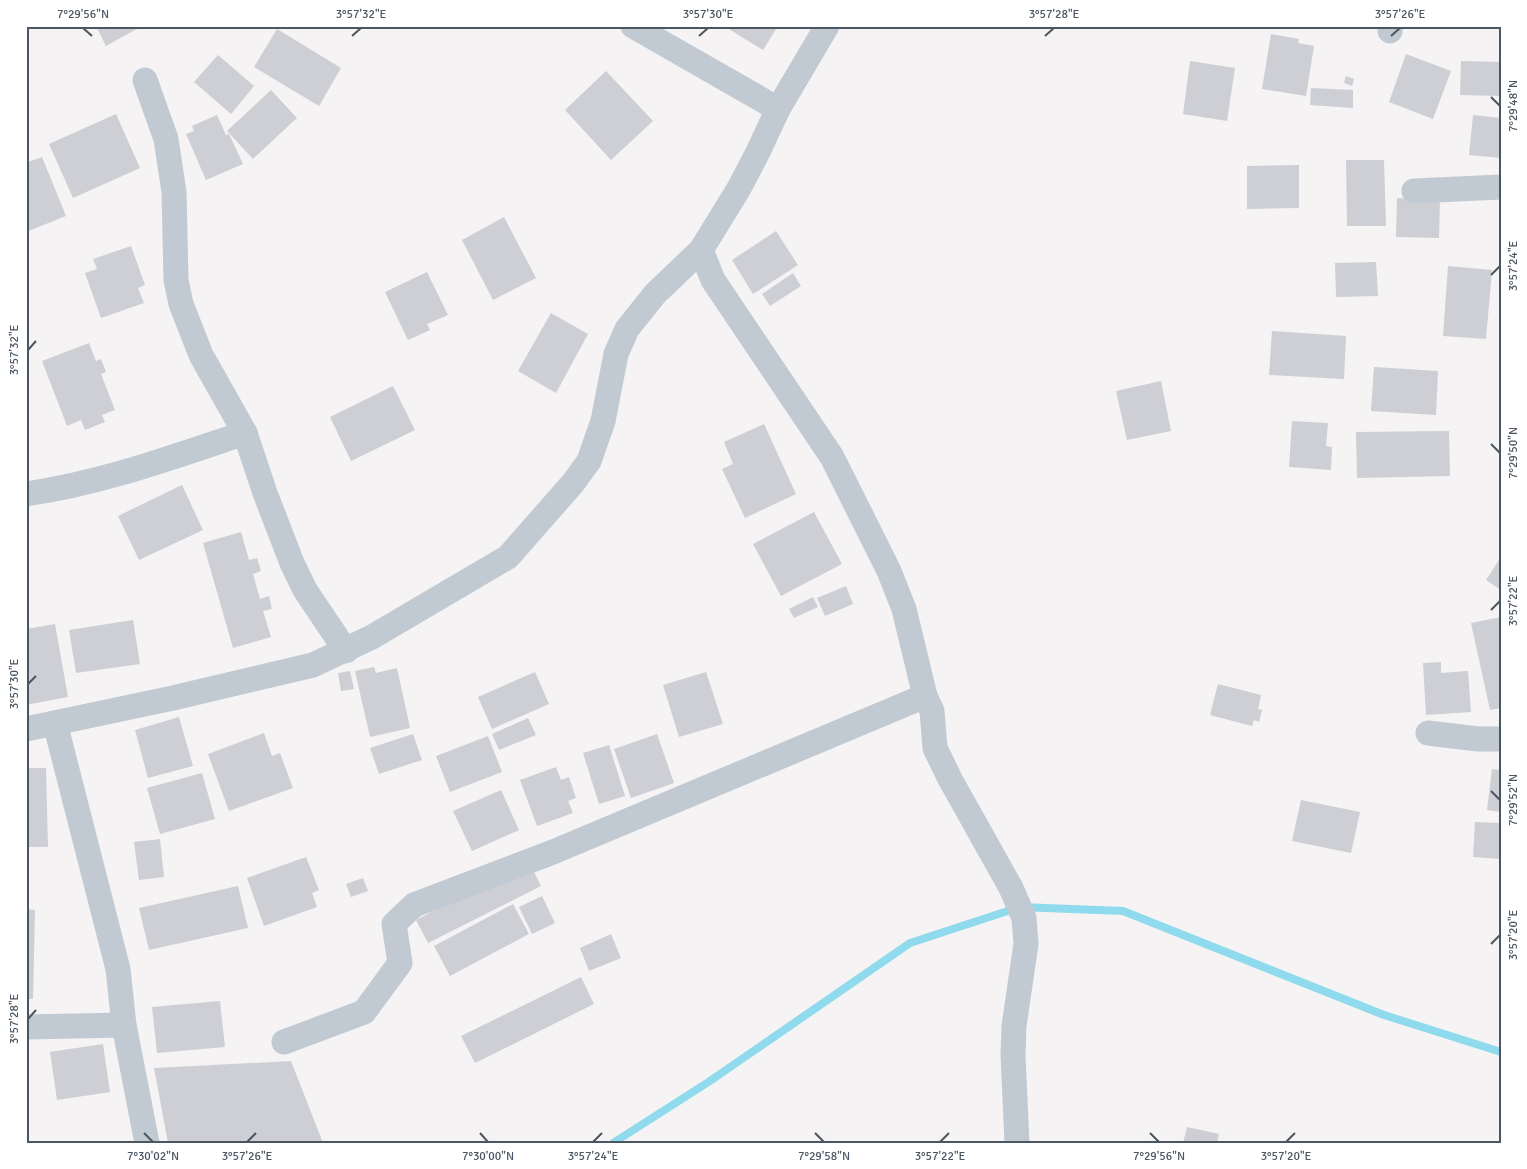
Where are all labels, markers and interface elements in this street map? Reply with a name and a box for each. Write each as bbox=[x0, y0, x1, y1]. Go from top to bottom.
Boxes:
text: 7°29'56"N bbox=[57, 7, 109, 22]
text: 3°57'32"E bbox=[336, 7, 387, 22]
text: 3°57'30"E bbox=[683, 7, 734, 22]
text: 3°57'28"E bbox=[1029, 7, 1080, 22]
text: 3°57'26"E bbox=[1375, 7, 1426, 22]
text: 7°29'48"N bbox=[1506, 80, 1521, 132]
text: 3°57'24"E bbox=[1506, 240, 1521, 291]
text: 3°57'32"E bbox=[7, 324, 22, 375]
text: 7°29'50"N bbox=[1506, 427, 1521, 479]
text: 3°57'22"E bbox=[1506, 575, 1521, 626]
text: 3°57'30"E bbox=[7, 658, 22, 709]
text: 7°29'52"N bbox=[1506, 774, 1521, 826]
text: 3°57'20"E bbox=[1506, 909, 1521, 960]
text: 3°57'28"E bbox=[7, 993, 22, 1044]
text: 7°30'02"N bbox=[127, 1149, 179, 1164]
text: 3°57'26"E bbox=[222, 1149, 273, 1164]
text: 7°30'00"N bbox=[462, 1149, 514, 1164]
text: 3°57'24"E bbox=[568, 1149, 619, 1164]
text: 7°29'58"N bbox=[798, 1149, 850, 1164]
text: 3°57'22"E bbox=[915, 1149, 966, 1164]
text: 7°29'56"N bbox=[1133, 1149, 1185, 1164]
text: 3°57'20"E bbox=[1261, 1149, 1312, 1164]

